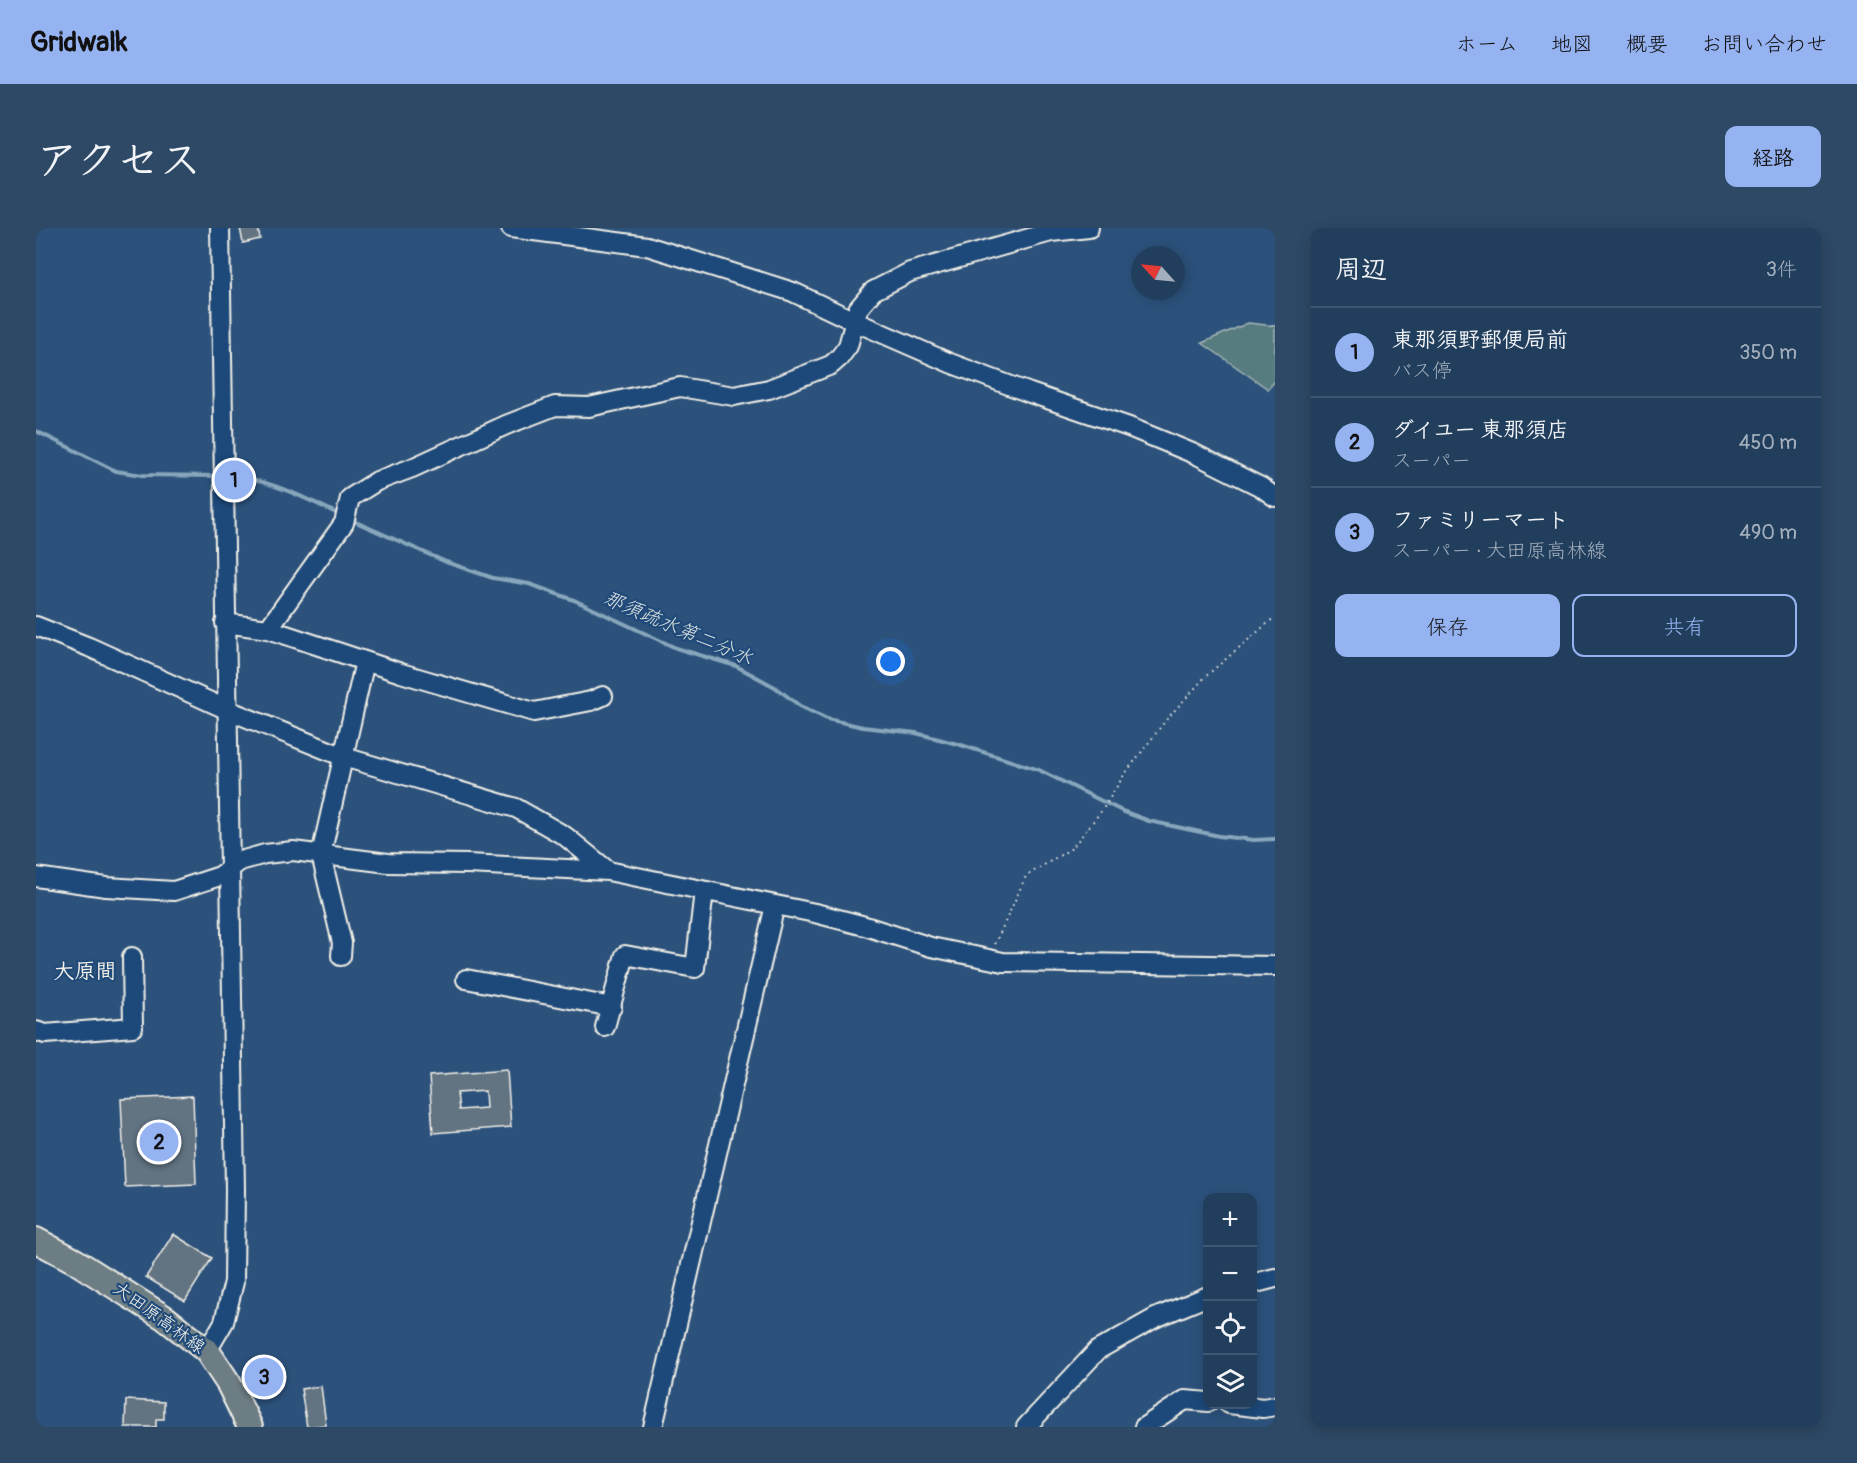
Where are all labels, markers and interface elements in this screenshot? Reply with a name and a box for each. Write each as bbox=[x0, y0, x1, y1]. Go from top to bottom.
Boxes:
text: Gridwalk bbox=[30, 25, 128, 60]
text: ホーム bbox=[1456, 31, 1518, 58]
text: 地図 bbox=[1551, 31, 1593, 58]
text: 概要 bbox=[1626, 31, 1668, 58]
text: お問い合わせ bbox=[1701, 31, 1827, 58]
button: 経路 bbox=[1725, 126, 1821, 187]
text: アクセス bbox=[36, 135, 201, 187]
north arrow bbox=[1131, 246, 1185, 300]
text: 周辺 bbox=[1335, 254, 1387, 286]
text: 3件 bbox=[1766, 257, 1797, 282]
text: 東那須野郵便局前 bbox=[1392, 326, 1568, 354]
text: 1 bbox=[1351, 340, 1358, 365]
text: 350 m bbox=[1739, 340, 1797, 365]
text: バス停 bbox=[1392, 358, 1452, 383]
text: ダイユー 東那須店 bbox=[1392, 416, 1569, 444]
text: 2 bbox=[1349, 430, 1360, 455]
text: 450 m bbox=[1739, 430, 1797, 455]
text: スーパー bbox=[1392, 448, 1471, 473]
pin: 1 bbox=[214, 458, 254, 502]
text: ファミリーマート bbox=[1392, 506, 1569, 534]
text: 3 bbox=[1349, 520, 1360, 545]
text: 490 m bbox=[1739, 520, 1797, 545]
text: スーパー · 大田原高林線 bbox=[1392, 538, 1606, 563]
water label: 那須疏水第二分水 bbox=[599, 585, 757, 671]
button: 保存 bbox=[1335, 594, 1560, 657]
button: 共有 bbox=[1572, 594, 1797, 657]
your location bbox=[876, 647, 905, 676]
district label: 大原間 bbox=[54, 958, 117, 985]
pin: 2 bbox=[140, 1120, 178, 1164]
map controls bbox=[1203, 1193, 1257, 1409]
button: + bbox=[1203, 1193, 1257, 1247]
button: − bbox=[1203, 1247, 1257, 1301]
street label: 大田原高林線 bbox=[109, 1277, 209, 1359]
button: locate bbox=[1203, 1301, 1257, 1355]
pin: 3 bbox=[244, 1354, 284, 1400]
button: layers bbox=[1203, 1355, 1257, 1409]

